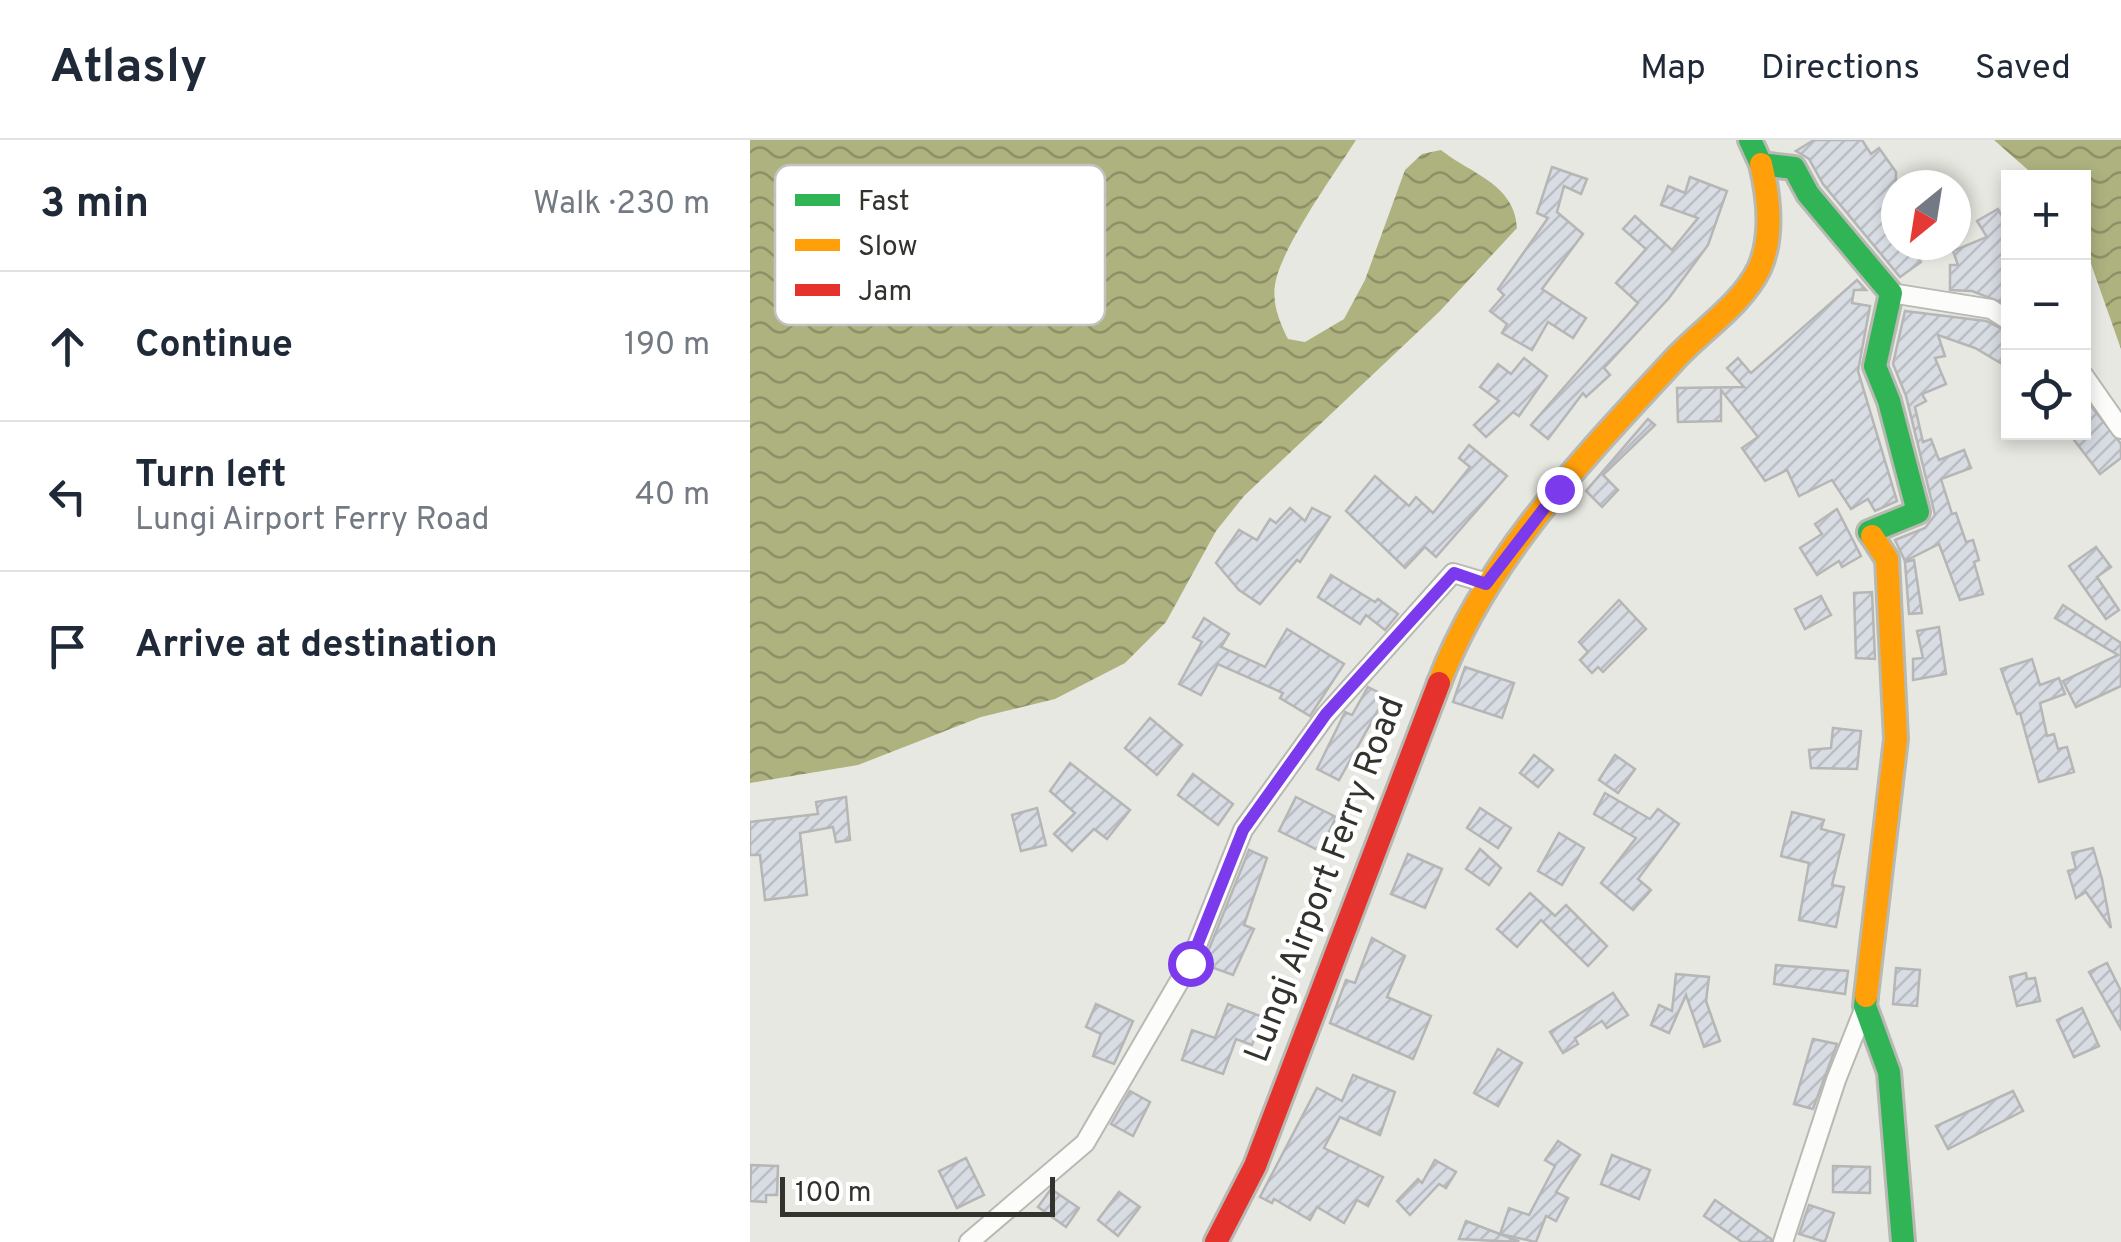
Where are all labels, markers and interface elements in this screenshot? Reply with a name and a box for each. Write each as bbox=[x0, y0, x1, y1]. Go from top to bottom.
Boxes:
text: Atlasly bbox=[50, 39, 207, 99]
text: Map bbox=[1640, 47, 1706, 91]
text: Directions bbox=[1761, 47, 1920, 91]
text: Saved bbox=[1975, 47, 2071, 91]
legend bbox=[775, 165, 1105, 325]
north arrow bbox=[1881, 170, 1971, 260]
map controls bbox=[2001, 170, 2091, 440]
button: + bbox=[2001, 170, 2091, 260]
text: 3 min bbox=[40, 179, 149, 232]
text: Walk · 230 m bbox=[533, 185, 710, 225]
text: Fast bbox=[858, 185, 910, 221]
text: Slow bbox=[858, 230, 917, 266]
button: − bbox=[2001, 260, 2091, 350]
text: Jam bbox=[858, 275, 912, 311]
icon: ahead bbox=[40, 319, 95, 374]
text: Continue bbox=[135, 322, 293, 371]
text: 190 m bbox=[624, 326, 710, 366]
button: locate bbox=[2001, 350, 2091, 440]
text: Turn left bbox=[135, 452, 287, 501]
route end bbox=[1537, 467, 1583, 513]
icon: left bbox=[40, 469, 95, 524]
text: 40 m bbox=[635, 476, 710, 516]
text: Lungi Airport Ferry Road bbox=[135, 501, 490, 541]
icon: arrive bbox=[40, 619, 95, 674]
text: Arrive at destination bbox=[135, 622, 498, 671]
street label: Lungi Airport Ferry Road bbox=[1236, 691, 1416, 1069]
route start bbox=[1168, 941, 1214, 987]
scale bar bbox=[780, 1172, 1055, 1216]
text: 100 m bbox=[795, 1176, 871, 1212]

